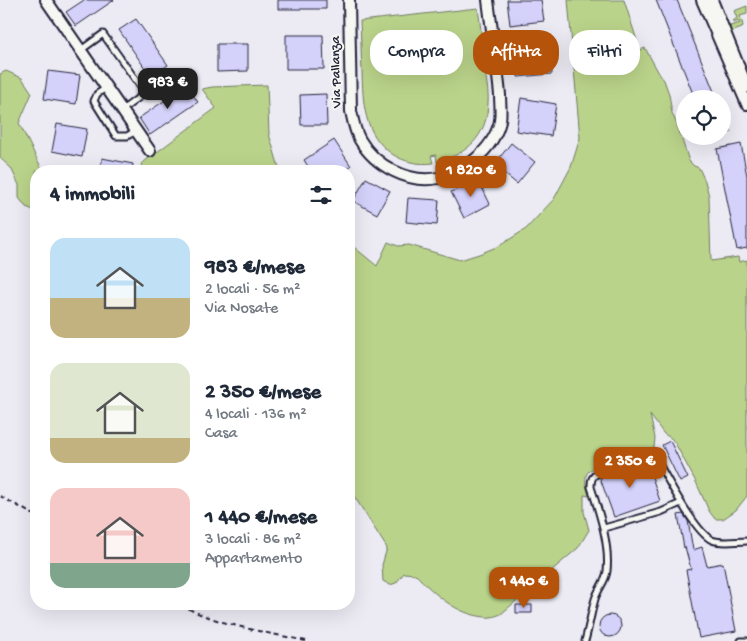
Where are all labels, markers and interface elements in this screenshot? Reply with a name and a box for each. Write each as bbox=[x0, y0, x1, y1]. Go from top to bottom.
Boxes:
chip: Compra bbox=[370, 30, 463, 75]
chip: Affitta bbox=[473, 30, 559, 75]
chip: Filtri bbox=[569, 30, 640, 75]
street label: Via Pallanza bbox=[328, 35, 346, 109]
pin: 983 € bbox=[133, 68, 203, 110]
text: 983 € bbox=[149, 74, 187, 93]
map controls bbox=[676, 90, 731, 145]
button: locate bbox=[676, 90, 731, 145]
pin: 1 820 € bbox=[425, 156, 517, 198]
text: 1 820 € bbox=[446, 162, 496, 181]
icon: filters bbox=[307, 181, 335, 209]
text: 4 immobili bbox=[50, 183, 135, 208]
text: 983 €/mese bbox=[205, 256, 305, 281]
icon: home bbox=[90, 258, 150, 318]
text: 2 locali · 56 m² bbox=[205, 281, 300, 300]
text: Via Nosate bbox=[205, 300, 278, 319]
text: 2 350 €/mese bbox=[205, 381, 321, 406]
icon: home bbox=[90, 383, 150, 443]
text: 4 locali · 136 m² bbox=[205, 406, 306, 425]
text: Casa bbox=[205, 425, 237, 444]
pin: 2 350 € bbox=[584, 446, 676, 489]
text: 2 350 € bbox=[605, 453, 655, 472]
text: 1 440 €/mese bbox=[205, 506, 317, 531]
icon: home bbox=[90, 508, 150, 568]
text: 3 locali · 86 m² bbox=[205, 531, 301, 550]
text: Appartamento bbox=[205, 550, 302, 569]
pin: 1 440 € bbox=[478, 566, 570, 609]
text: 1 440 € bbox=[500, 573, 548, 592]

